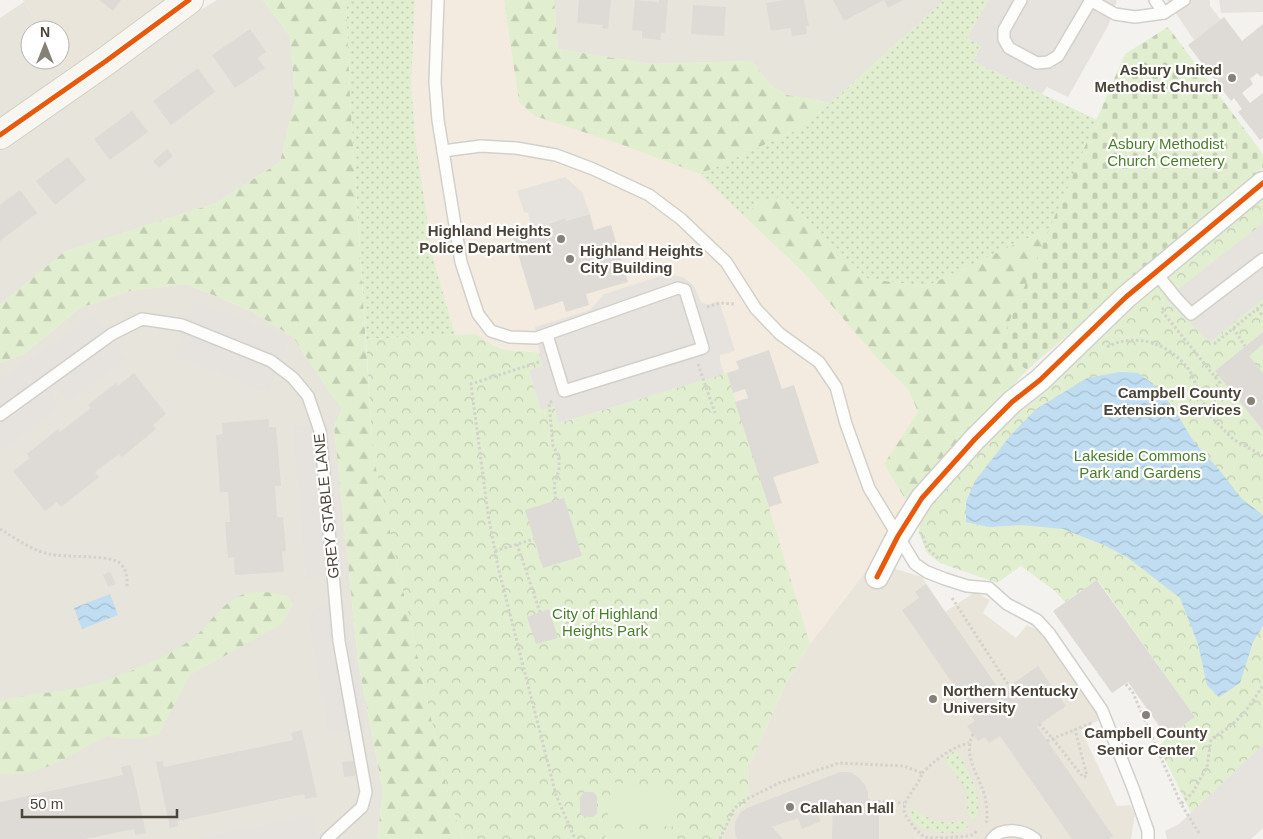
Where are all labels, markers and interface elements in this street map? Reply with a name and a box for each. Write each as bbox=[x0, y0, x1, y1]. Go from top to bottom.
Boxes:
north arrow bbox=[20, 20, 70, 70]
text: N bbox=[40, 24, 50, 40]
place label: Asbury United Methodist Church bbox=[1095, 61, 1222, 95]
marker: Asbury United Methodist Church bbox=[1226, 72, 1238, 84]
park label: Asbury Methodist Church Cemetery bbox=[1107, 135, 1225, 169]
place label: Highland Heights Police Department bbox=[419, 222, 551, 256]
marker: Highland Heights Police Department bbox=[555, 233, 567, 245]
place label: Highland Heights City Building bbox=[580, 242, 703, 276]
marker: Highland Heights City Building bbox=[564, 253, 576, 265]
place label: Campbell County Extension Services bbox=[1103, 384, 1242, 418]
marker: Campbell County Extension Services bbox=[1245, 395, 1257, 407]
street label: GREY STABLE LANE bbox=[310, 432, 342, 580]
park label: Lakeside Commons Park and Gardens bbox=[1074, 447, 1206, 481]
park label: City of Highland Heights Park bbox=[552, 605, 658, 639]
place label: Northern Kentucky University bbox=[943, 682, 1079, 716]
marker: Northern Kentucky University bbox=[927, 693, 939, 705]
marker: Campbell County Senior Center bbox=[1140, 709, 1152, 721]
place label: Campbell County Senior Center bbox=[1084, 724, 1208, 758]
scale bar bbox=[22, 786, 178, 818]
text: 50 m bbox=[30, 795, 63, 812]
place label: Callahan Hall bbox=[800, 799, 894, 816]
marker: Callahan Hall bbox=[784, 801, 796, 813]

